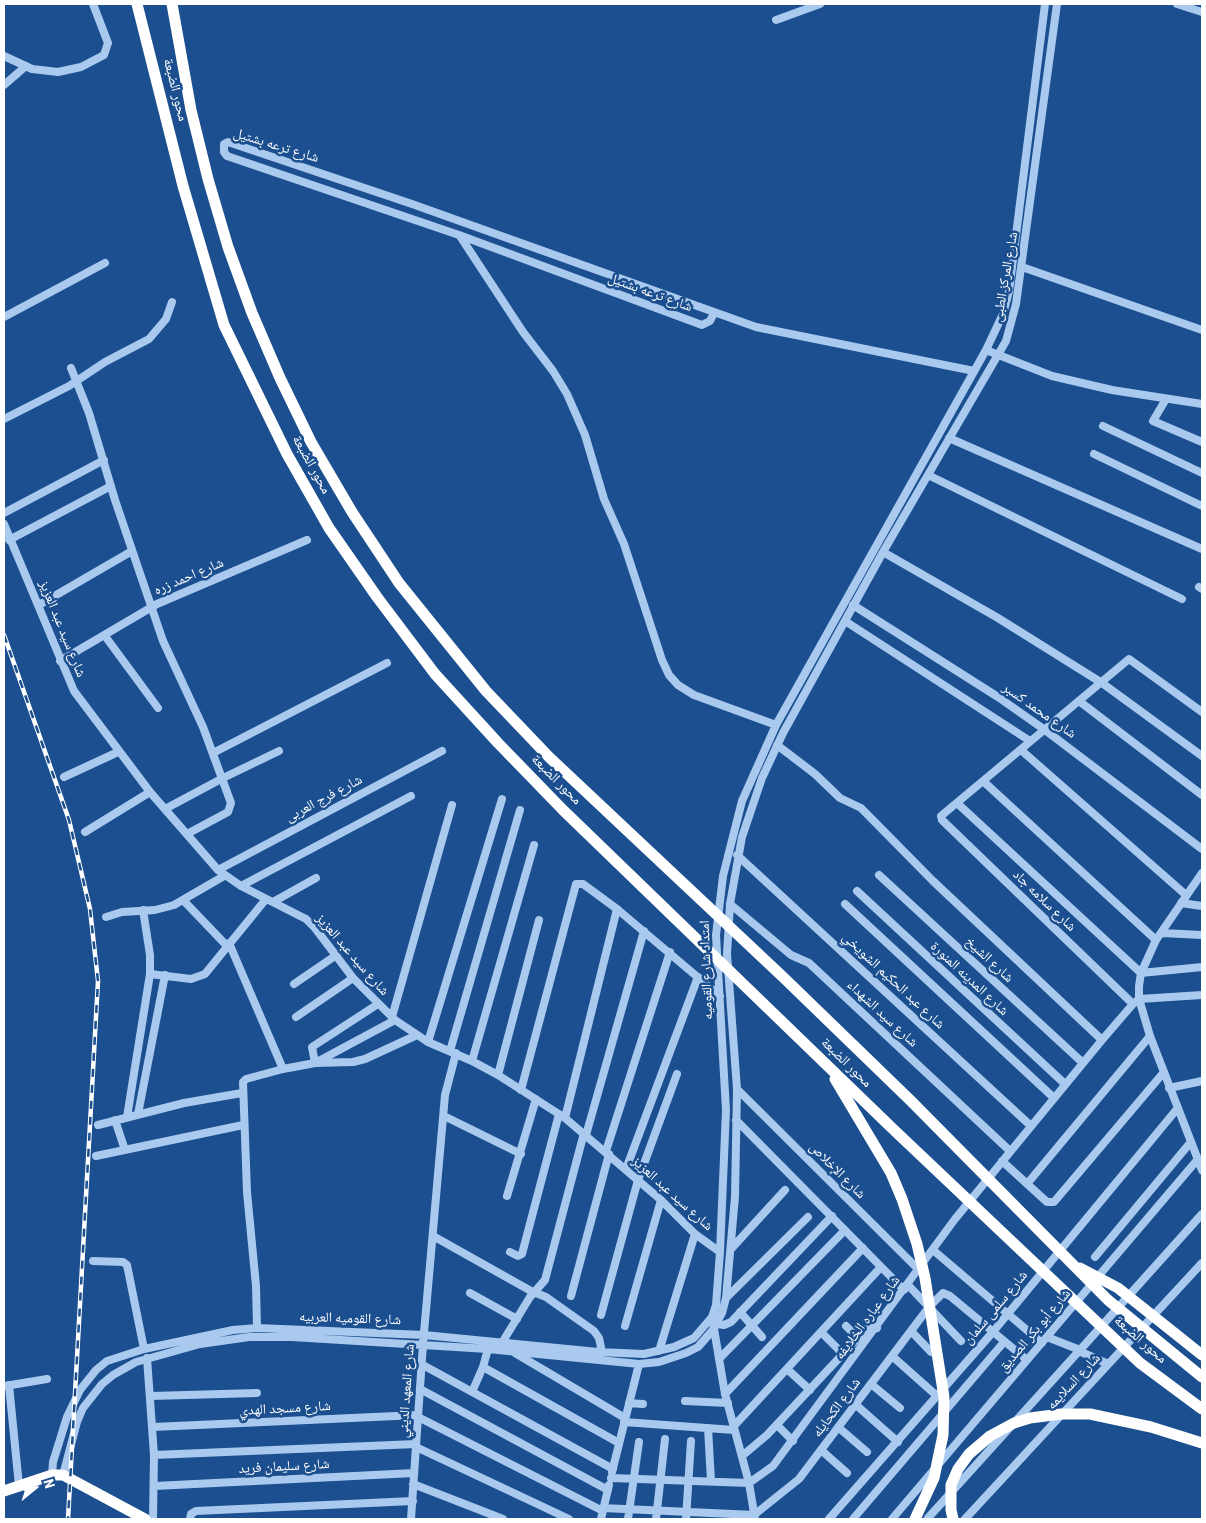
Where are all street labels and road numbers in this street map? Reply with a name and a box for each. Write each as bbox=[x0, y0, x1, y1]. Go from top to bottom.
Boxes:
street label: محور الضبعة bbox=[159, 57, 191, 123]
street label: شارع ترعه بشتيل bbox=[231, 125, 321, 167]
street label: شارع المركز الطبى bbox=[990, 231, 1022, 323]
street label: شارع ترعه بشتيل bbox=[606, 270, 694, 316]
street label: محور الضبعة bbox=[288, 433, 334, 497]
street label: شارع احمد زره bbox=[152, 555, 226, 599]
street label: شارع سيد عبد العزيز bbox=[35, 578, 89, 680]
street label: شارع محمد كسبر bbox=[999, 679, 1079, 743]
street label: محور الضبعة bbox=[527, 751, 585, 809]
street label: شارع فرج العربى bbox=[283, 772, 365, 826]
street label: شارع سلامه جاد bbox=[1009, 867, 1079, 935]
street label: شارع سيد عبد العزيز bbox=[312, 911, 392, 999]
street label: امتداد شارع القوميه bbox=[697, 920, 717, 1020]
street label: شارع عبد الحكيم الشويخي bbox=[838, 929, 948, 1033]
street label: شارع الشيخ bbox=[961, 933, 1017, 987]
street label: شارع المدينه المنورة bbox=[926, 938, 1012, 1020]
street label: شارع سيد الشهداء bbox=[843, 977, 921, 1051]
street label: محور الضبعة bbox=[817, 1035, 875, 1091]
street label: شارع الإخلاص bbox=[805, 1139, 869, 1203]
street label: شارع سيد عبد العزيز bbox=[628, 1153, 716, 1235]
street label: شارع سلمى سلمان bbox=[960, 1268, 1032, 1348]
street label: شارع عباره الخلايفه bbox=[832, 1273, 904, 1363]
street label: شارع أبو بكر الصديق bbox=[995, 1286, 1075, 1376]
street label: شارع القوميه العربيه bbox=[299, 1309, 401, 1329]
street label: محور الضبعة bbox=[1110, 1313, 1170, 1367]
street label: شارع المعهد الديني bbox=[395, 1343, 419, 1439]
street label: شارع السلايمه bbox=[1044, 1350, 1104, 1414]
street label: شارع الكحايله bbox=[809, 1375, 865, 1441]
street label: شارع مسجد الهدي bbox=[239, 1398, 331, 1420]
street label: شارع سليمان فريد bbox=[238, 1456, 330, 1478]

